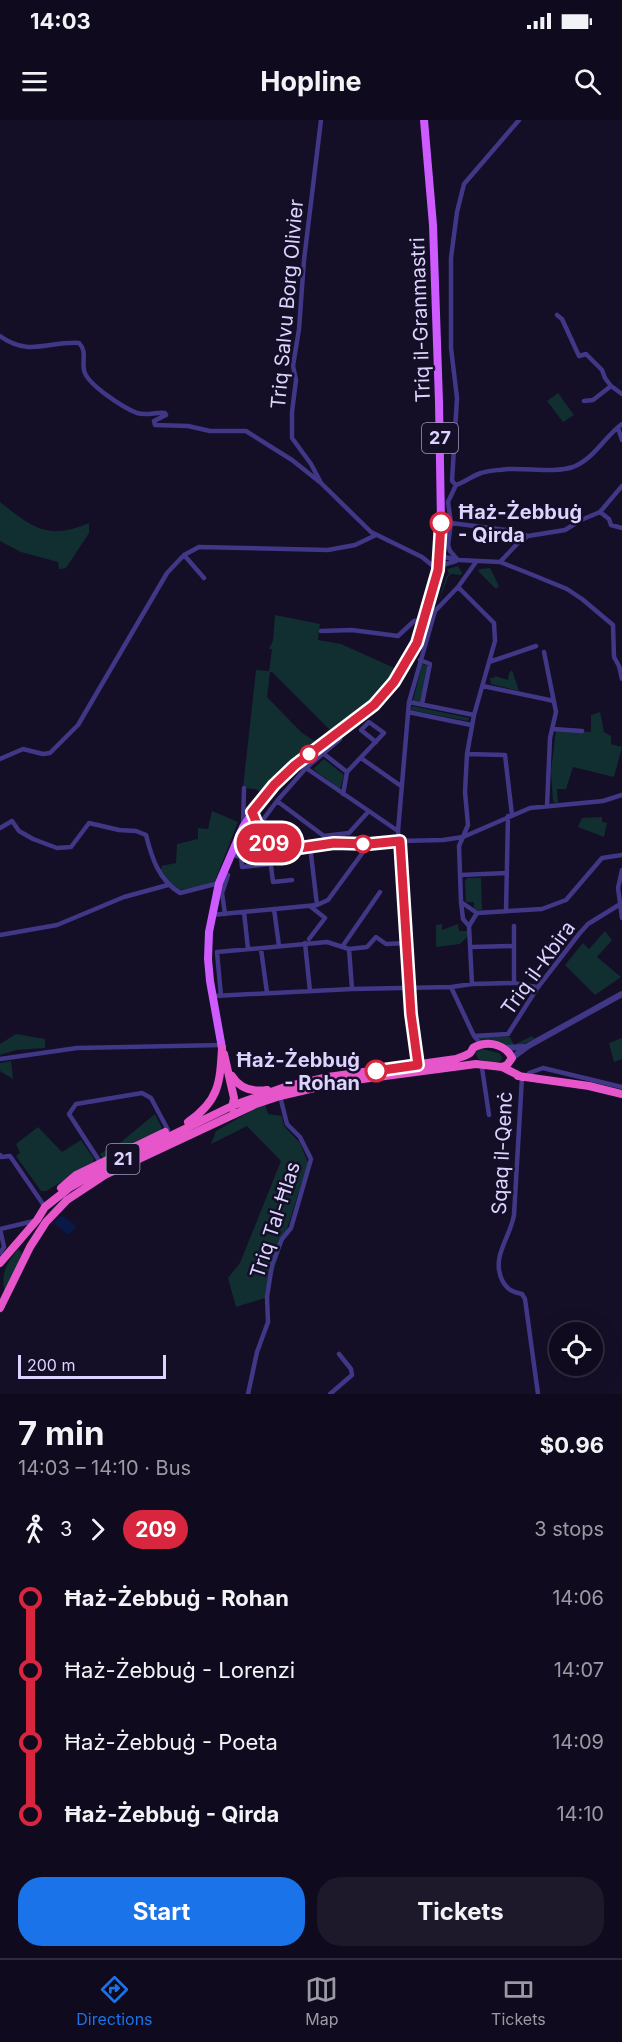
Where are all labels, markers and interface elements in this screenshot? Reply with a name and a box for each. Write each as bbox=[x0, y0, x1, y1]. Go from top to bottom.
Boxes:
text: 14:03 bbox=[30, 8, 91, 34]
icon: menu bbox=[18, 65, 51, 98]
text: Hopline bbox=[260, 65, 362, 98]
icon: search bbox=[571, 65, 604, 98]
street label: Triq Salvu Borg Olivier bbox=[266, 198, 308, 410]
street label: Triq il-Granmastri bbox=[405, 237, 435, 403]
road number: 27 bbox=[422, 423, 458, 453]
place label: Ħaż-Żebbuġ - Qirda bbox=[458, 500, 582, 547]
marker: Ħaż-Żebbuġ - Qirda bbox=[430, 512, 452, 534]
unlabelled marker bbox=[300, 745, 318, 763]
line badge: 209 bbox=[234, 824, 304, 862]
text: 209 bbox=[248, 831, 290, 856]
unlabelled marker bbox=[354, 835, 372, 853]
street label: Triq il-Kbira bbox=[496, 916, 580, 1020]
place label: Ħaż-Żebbuġ - Rohan bbox=[236, 1048, 360, 1095]
marker: Ħaż-Żebbuġ - Rohan bbox=[365, 1060, 387, 1082]
street label: Sqaq il-Qenċ bbox=[487, 1091, 517, 1215]
road number: 21 bbox=[106, 1144, 140, 1174]
street label: Triq Tal-Ħlas bbox=[245, 1159, 305, 1281]
map controls bbox=[549, 1322, 603, 1376]
button: locate bbox=[549, 1322, 603, 1376]
scale bar bbox=[18, 1352, 166, 1380]
text: 200 m bbox=[27, 1355, 75, 1375]
text: 7 min bbox=[18, 1413, 105, 1453]
text: $0.96 bbox=[540, 1432, 604, 1458]
text: 14:03 – 14:10 · Bus bbox=[18, 1456, 191, 1480]
icon: walk bbox=[18, 1513, 51, 1546]
icon: forward bbox=[81, 1513, 114, 1546]
text: 3 bbox=[60, 1517, 72, 1541]
text: 209 bbox=[135, 1517, 176, 1542]
text: 3 stops bbox=[534, 1517, 604, 1541]
text: Ħaż-Żebbuġ - Rohan bbox=[64, 1585, 289, 1611]
text: 14:06 bbox=[552, 1586, 604, 1610]
text: Ħaż-Żebbuġ - Lorenzi bbox=[64, 1657, 295, 1683]
text: 14:07 bbox=[554, 1658, 604, 1682]
text: Ħaż-Żebbuġ - Poeta bbox=[64, 1729, 278, 1755]
text: 14:09 bbox=[552, 1730, 604, 1754]
text: Ħaż-Żebbuġ - Qirda bbox=[64, 1801, 279, 1827]
text: 14:10 bbox=[556, 1802, 604, 1826]
button: Start bbox=[18, 1877, 305, 1946]
button: Tickets bbox=[317, 1877, 604, 1946]
tab: Directions bbox=[76, 1973, 153, 2029]
tab: Map bbox=[305, 1973, 338, 2029]
tab: Tickets bbox=[491, 1973, 546, 2029]

